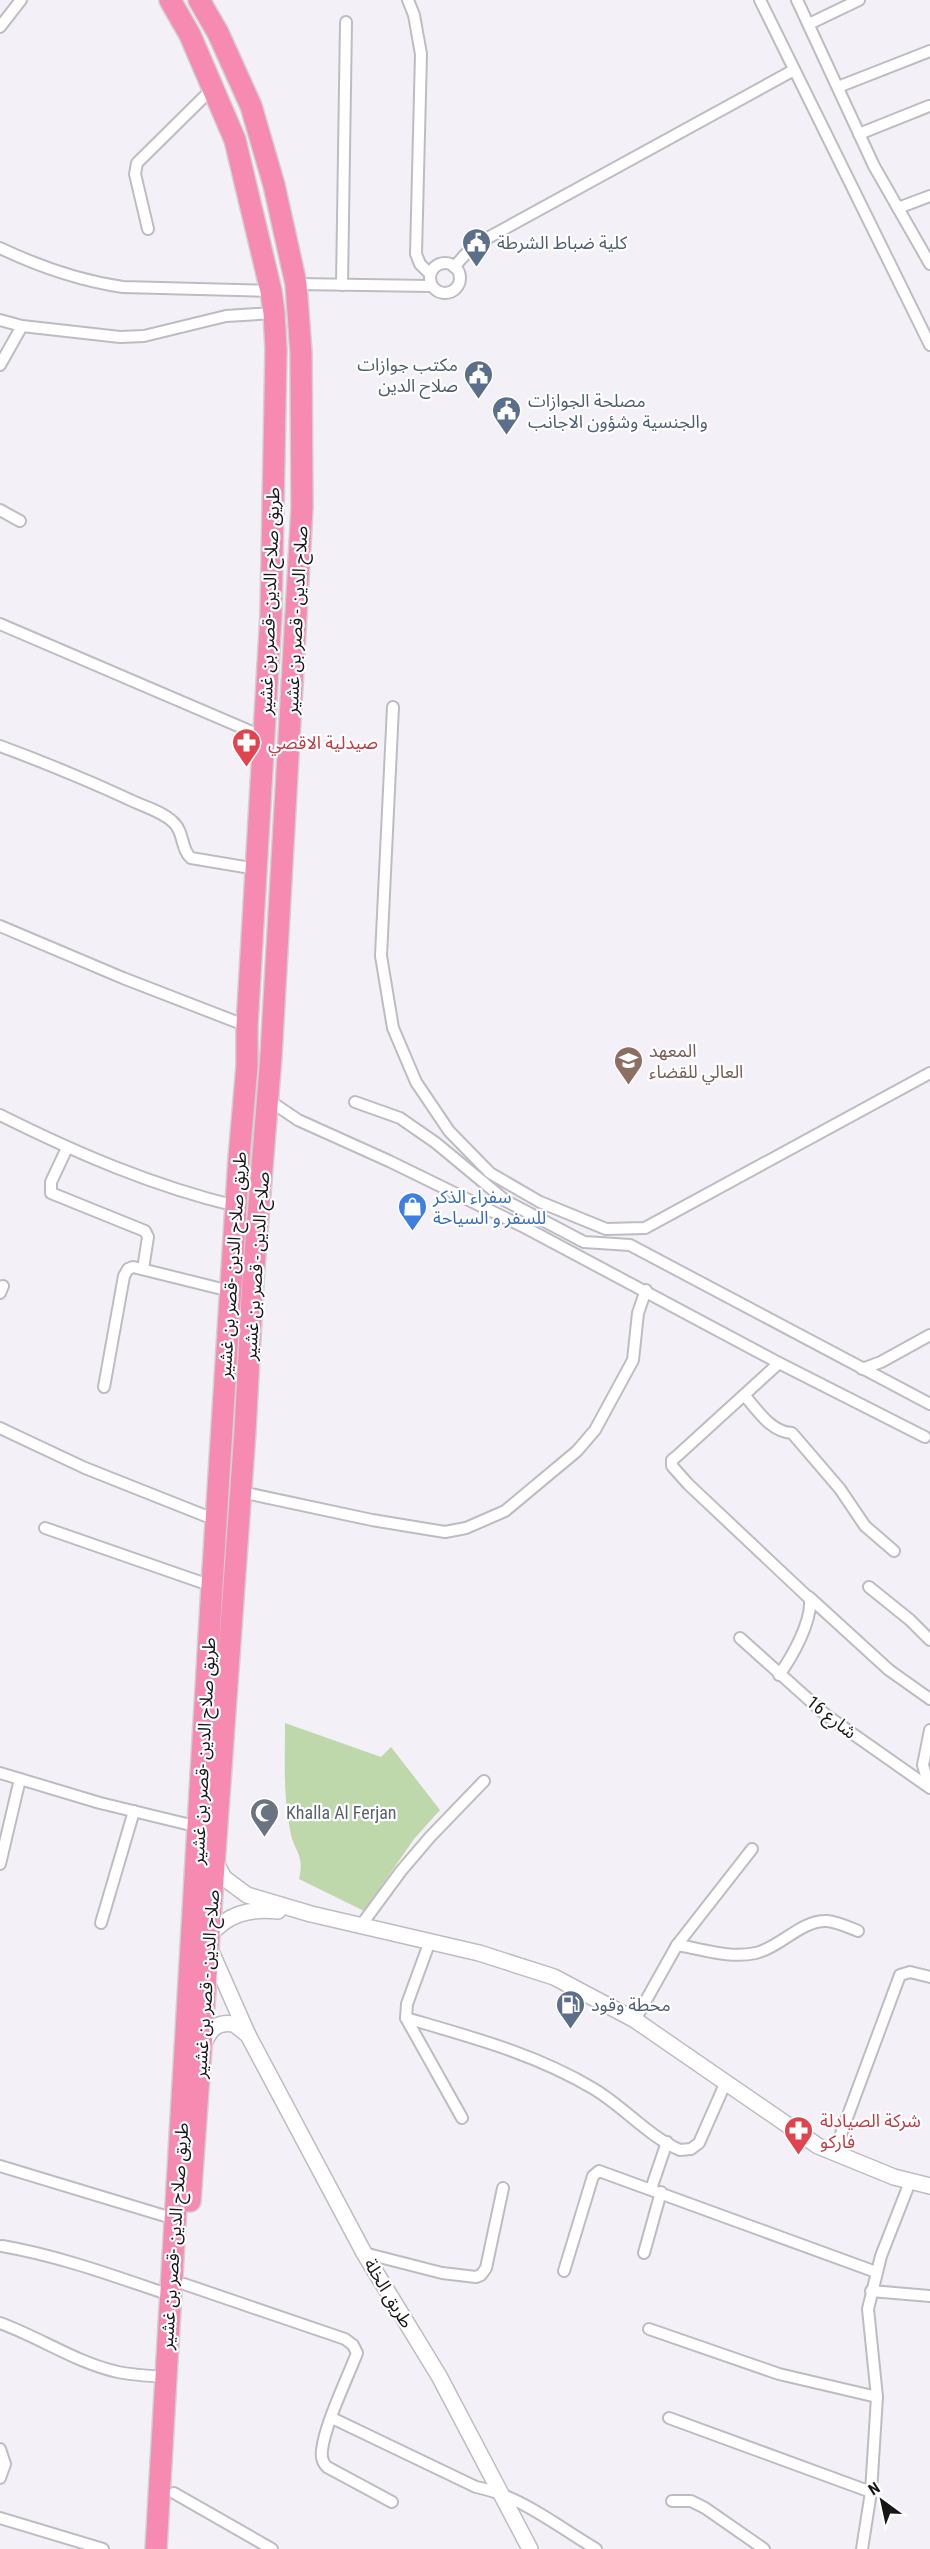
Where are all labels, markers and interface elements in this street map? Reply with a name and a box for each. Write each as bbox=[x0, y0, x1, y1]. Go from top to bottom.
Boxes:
public building icon: كلية ضباط الشرطة bbox=[460, 226, 492, 268]
place label: كلية ضباط الشرطة bbox=[497, 232, 628, 254]
place label: مكتب جوازات صلاح الدين bbox=[357, 354, 458, 399]
public building icon: مكتب جوازات صلاح الدين bbox=[463, 358, 495, 400]
place label: مصلحة الجوازات والجنسية وشؤون الاجانب bbox=[528, 390, 708, 433]
public building icon: مصلحة الجوازات والجنسية وشؤون الاجانب bbox=[491, 394, 523, 436]
street label: طريق صلاح الدين -قصر بن غشير bbox=[254, 487, 286, 716]
street label: صلاح الدين - قصر بن غشير bbox=[281, 525, 314, 716]
pharmacy icon: صيدلية الاقصي bbox=[231, 726, 263, 768]
place label: صيدلية الاقصي bbox=[268, 732, 378, 756]
place label: المعهد العالي للقضاء bbox=[649, 1040, 743, 1085]
school or university icon: المعهد العالي للقضاء bbox=[612, 1044, 644, 1086]
street label: طريق صلاح الدين -قصر بن غشير bbox=[214, 1151, 253, 1381]
street label: صلاح الدين - قصر بن غشير bbox=[239, 1171, 276, 1362]
place label: سفراء الذكر للسفر و السياحة bbox=[432, 1186, 546, 1229]
shop icon: سفراء الذكر للسفر و السياحة bbox=[396, 1190, 428, 1232]
street label: طريق صلاح الدين -قصر بن غشير bbox=[186, 1637, 222, 1866]
street label: شارع 16 bbox=[801, 1691, 861, 1746]
mosque icon: Khalla Al Ferjan bbox=[249, 1796, 281, 1838]
place label: Khalla Al Ferjan bbox=[286, 1802, 397, 1823]
street label: صلاح الدين - قصر بن غشير bbox=[189, 1889, 226, 2080]
fuel station icon: محطة وقود bbox=[554, 1988, 586, 2030]
place label: محطة وقود bbox=[591, 1994, 671, 2016]
place label: شركة الصيادلة فاركو bbox=[820, 2110, 921, 2153]
pharmacy icon: شركة الصيادلة فاركو bbox=[783, 2114, 815, 2156]
street label: طريق صلاح الدين -قصر بن غشير bbox=[156, 2122, 195, 2352]
street label: طريق الخلة bbox=[359, 2254, 418, 2332]
north arrow bbox=[852, 2471, 912, 2531]
text: N bbox=[865, 2478, 883, 2499]

